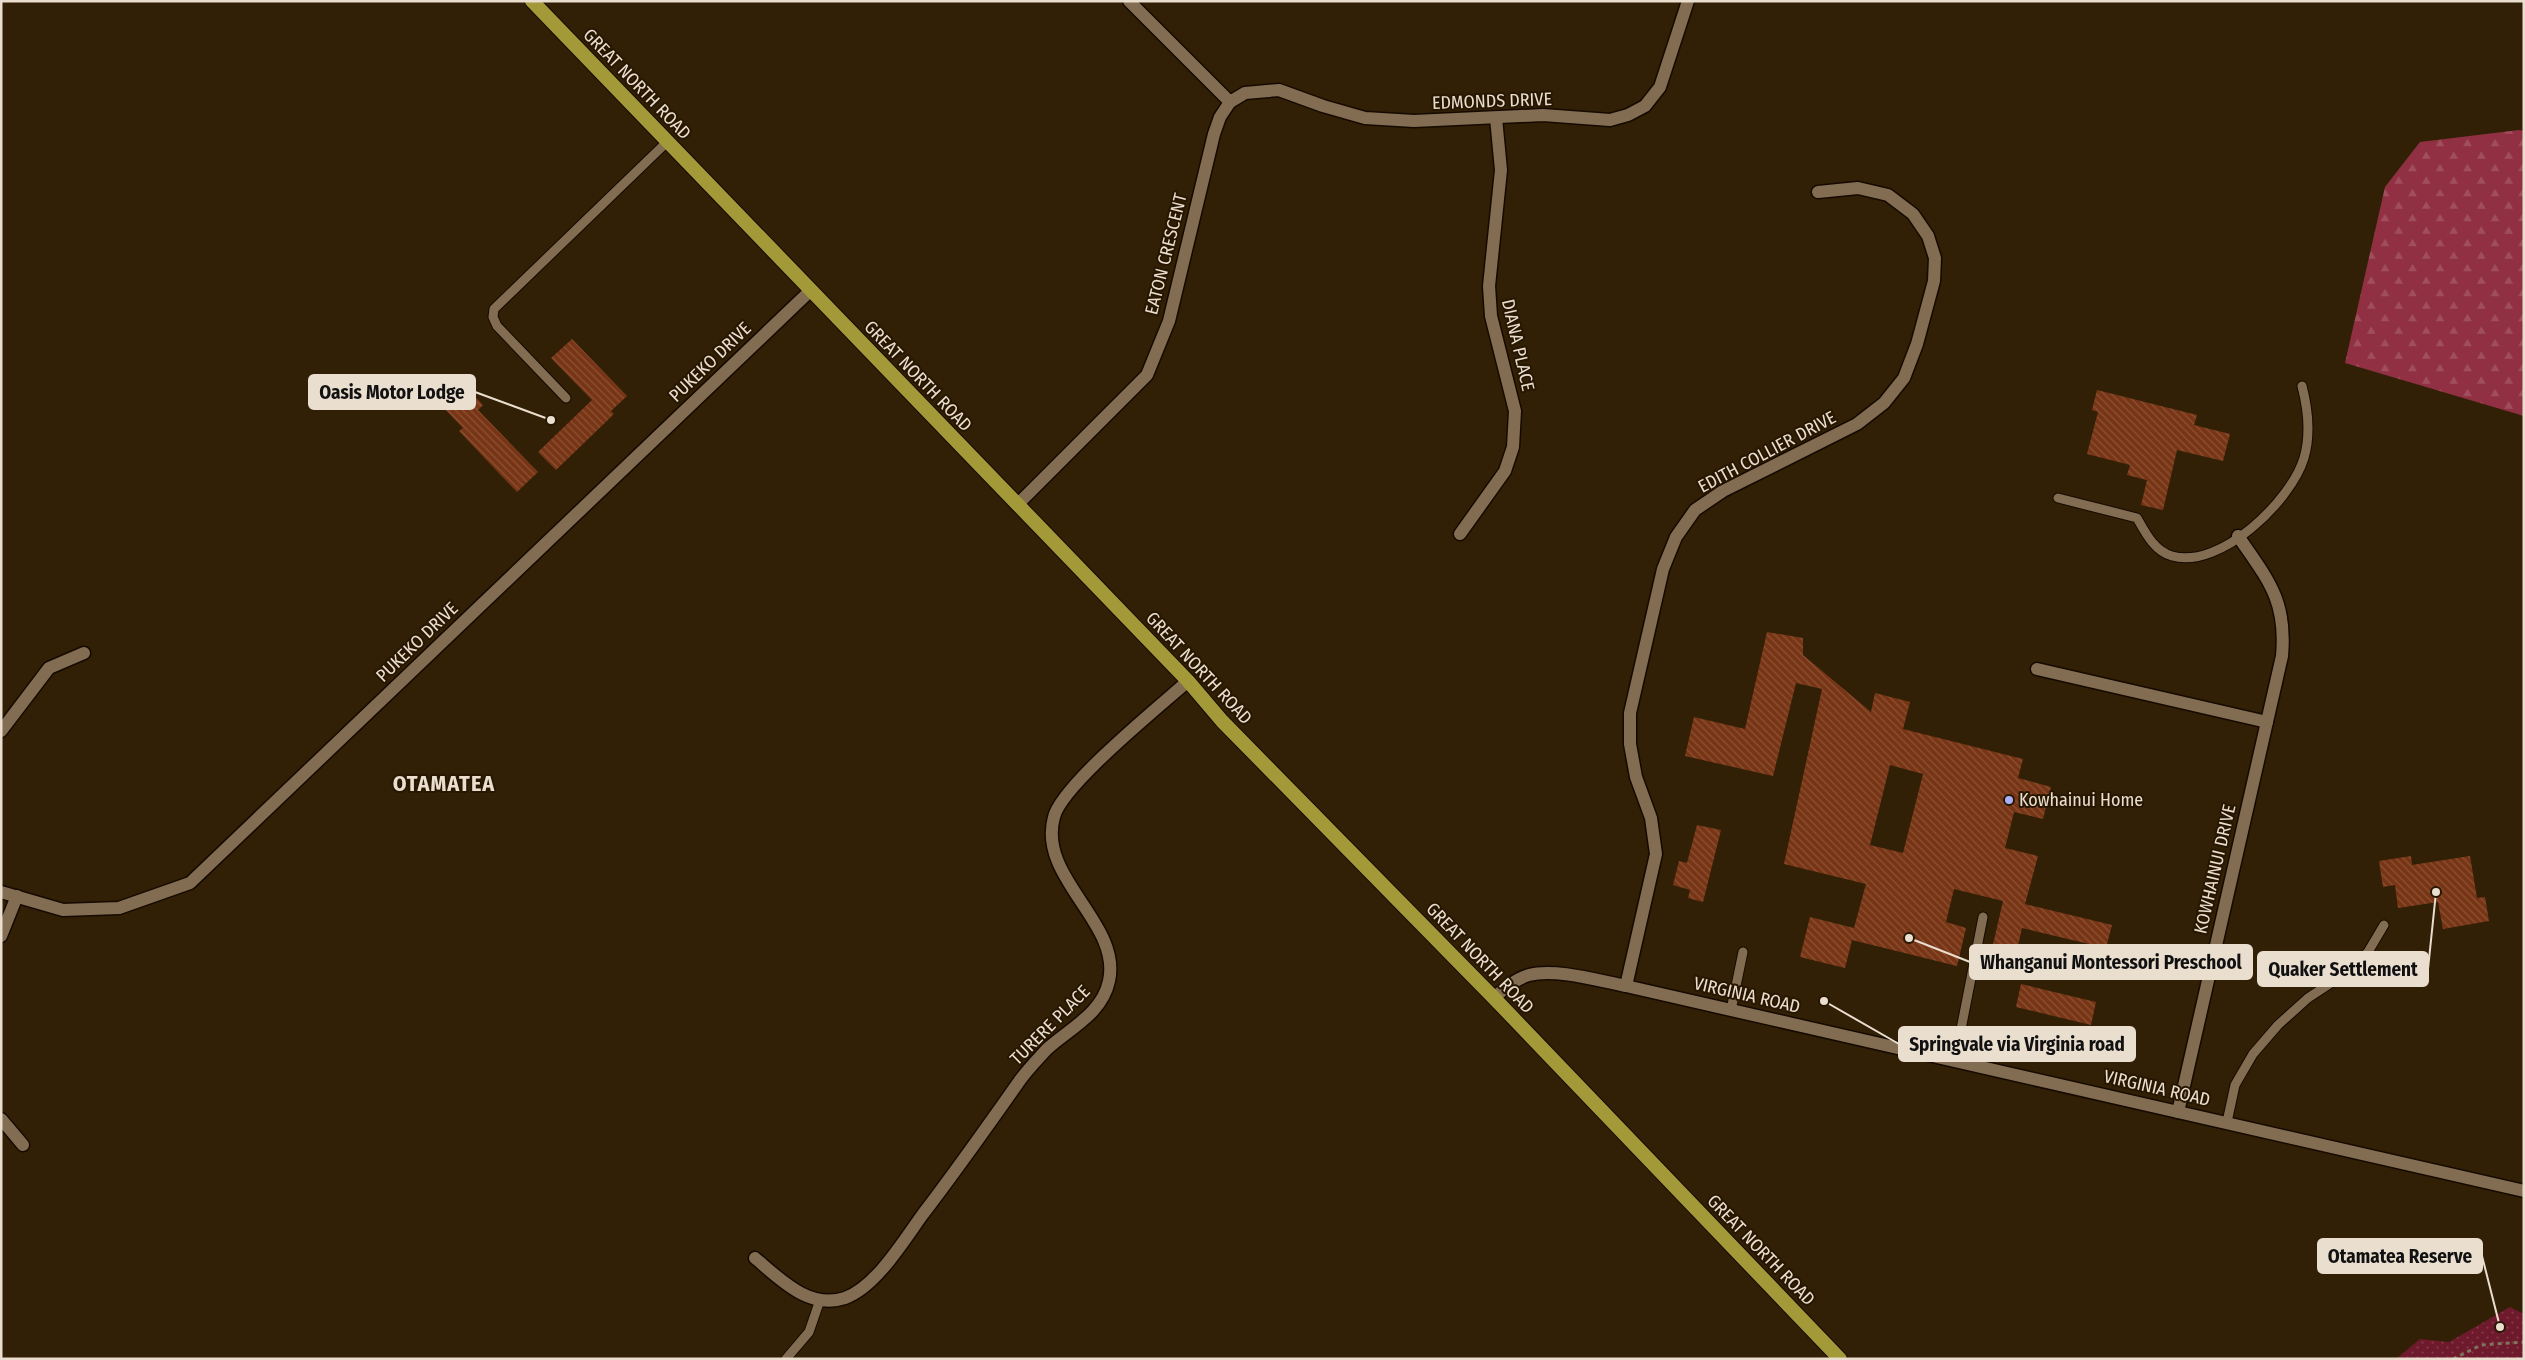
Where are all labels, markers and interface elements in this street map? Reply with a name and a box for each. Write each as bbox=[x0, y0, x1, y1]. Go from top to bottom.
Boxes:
street label: GREAT NORTH ROAD bbox=[579, 24, 695, 144]
street label: EDMONDS DRIVE bbox=[1432, 88, 1552, 114]
street label: EATON CRESCENT bbox=[1140, 190, 1192, 317]
street label: DIANA PLACE bbox=[1497, 297, 1539, 393]
street label: GREAT NORTH ROAD bbox=[860, 316, 976, 436]
street label: PUKEKO DRIVE bbox=[664, 317, 756, 407]
callout: Oasis Motor Lodge bbox=[309, 375, 475, 409]
text: Oasis Motor Lodge bbox=[319, 381, 465, 404]
street label: EDITH COLLIER DRIVE bbox=[1694, 406, 1840, 498]
street label: PUKEKO DRIVE bbox=[371, 597, 463, 687]
street label: GREAT NORTH ROAD bbox=[1141, 607, 1257, 729]
district label: OTAMATEA bbox=[393, 770, 495, 797]
place label: Kowhainui Home bbox=[2019, 789, 2143, 811]
marker: Kowhainui Home bbox=[2003, 794, 2015, 806]
street label: KOWHAINUI DRIVE bbox=[2189, 802, 2241, 936]
street label: GREAT NORTH ROAD bbox=[1422, 898, 1538, 1018]
callout: Whanganui Montessori Preschool bbox=[1970, 945, 2252, 979]
text: Whanganui Montessori Preschool bbox=[1980, 951, 2243, 974]
callout: Quaker Settlement bbox=[2258, 952, 2428, 986]
text: Quaker Settlement bbox=[2268, 958, 2418, 981]
street label: VIRGINIA ROAD bbox=[1692, 972, 1802, 1018]
street label: TURERE PLACE bbox=[1005, 980, 1095, 1070]
callout: Springvale via Virginia road bbox=[1899, 1027, 2135, 1061]
text: Springvale via Virginia road bbox=[1909, 1033, 2125, 1056]
street label: VIRGINIA ROAD bbox=[2102, 1065, 2212, 1111]
street label: GREAT NORTH ROAD bbox=[1703, 1190, 1819, 1310]
callout: Otamatea Reserve bbox=[2318, 1239, 2482, 1273]
text: Otamatea Reserve bbox=[2328, 1245, 2473, 1268]

